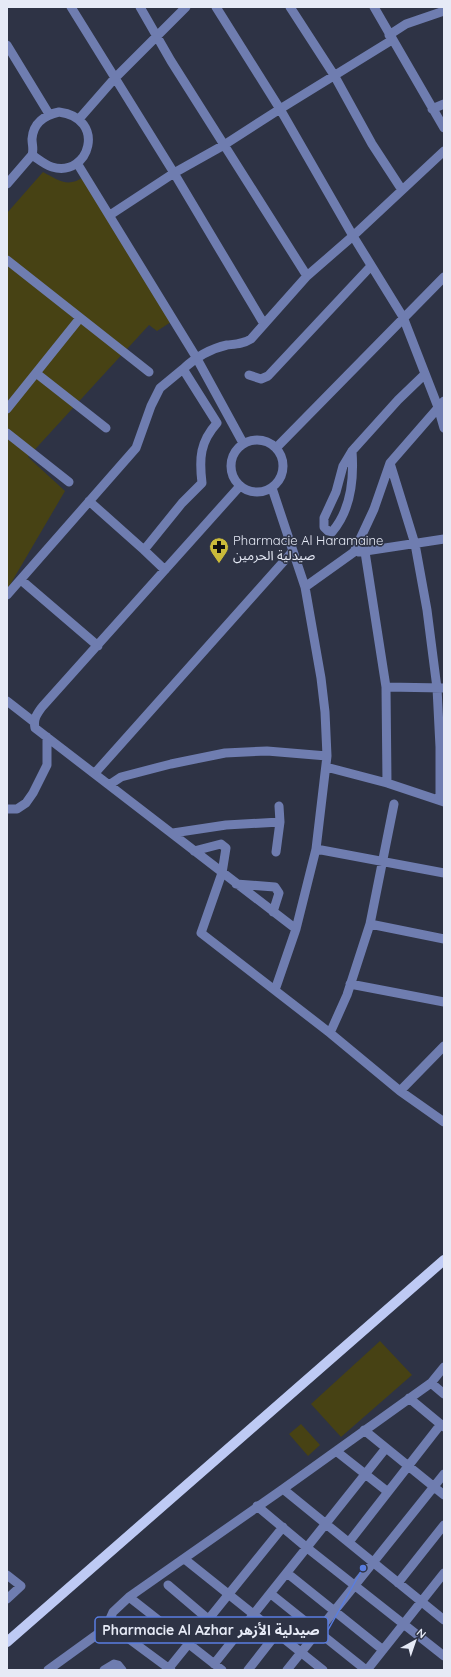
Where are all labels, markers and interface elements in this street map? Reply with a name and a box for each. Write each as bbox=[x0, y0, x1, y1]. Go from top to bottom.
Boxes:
place label: Pharmacie Al Haramaine صيدلية الحرمين bbox=[233, 532, 383, 564]
pharmacy icon: Pharmacie Al Haramaine صيدلية الحرمين bbox=[208, 536, 230, 564]
callout: Pharmacie Al Azhar صيدلية الأزهر bbox=[95, 1617, 328, 1643]
text: Pharmacie Al Azhar صيدلية الأزهر bbox=[102, 1621, 320, 1639]
north arrow bbox=[395, 1621, 435, 1661]
text: N bbox=[414, 1625, 429, 1641]

